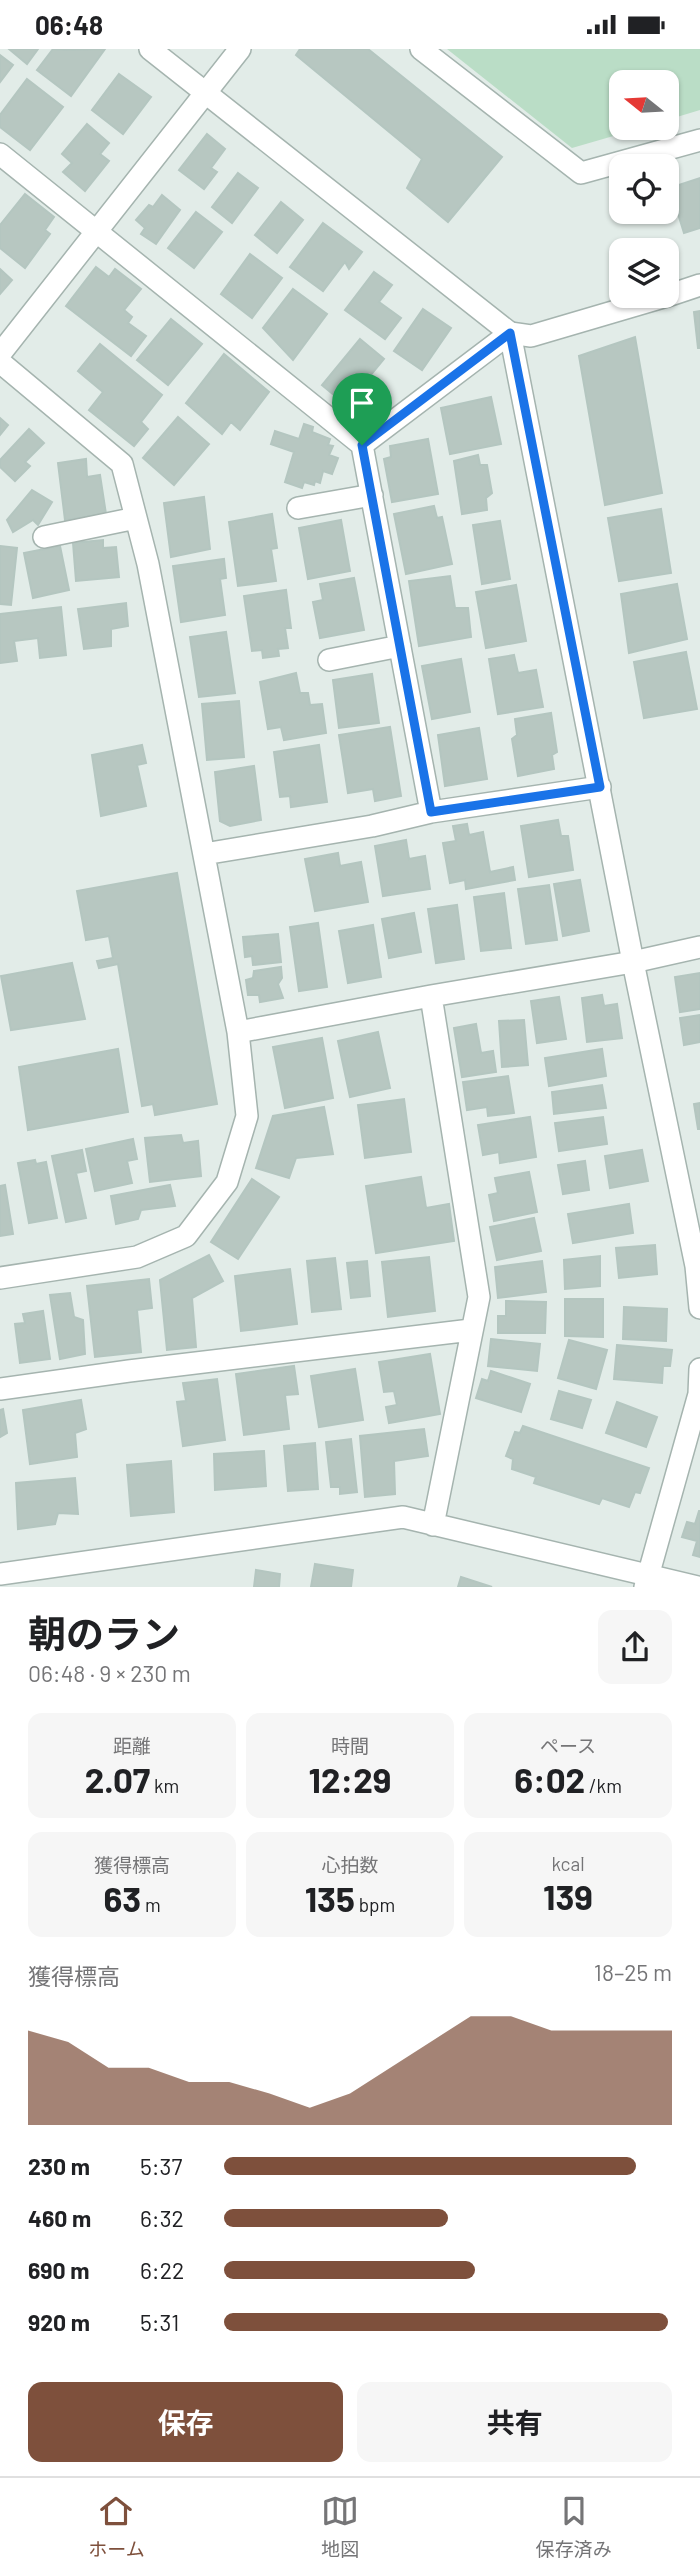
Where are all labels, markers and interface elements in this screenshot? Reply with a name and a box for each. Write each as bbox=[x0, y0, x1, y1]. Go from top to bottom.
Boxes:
text: 06:48 bbox=[35, 9, 103, 40]
north arrow bbox=[609, 70, 679, 140]
map controls bbox=[609, 70, 679, 308]
button: locate bbox=[609, 154, 679, 224]
button: layers bbox=[609, 238, 679, 308]
pin bbox=[332, 373, 392, 445]
icon: arrive bbox=[343, 384, 381, 422]
text: 朝のラン bbox=[28, 1610, 180, 1656]
button: share bbox=[598, 1610, 672, 1684]
text: 06:48 · 9 × 230 m bbox=[28, 1659, 191, 1687]
text: 距離 bbox=[113, 1734, 151, 1757]
text: 時間 bbox=[331, 1734, 369, 1757]
text: ペース bbox=[540, 1734, 596, 1757]
text: 2.07 bbox=[85, 1758, 150, 1800]
text: 12:29 bbox=[309, 1758, 391, 1800]
text: 6:02 bbox=[514, 1758, 585, 1800]
text: km bbox=[150, 1774, 179, 1797]
text: /km bbox=[585, 1774, 622, 1797]
text: kcal bbox=[551, 1852, 585, 1875]
text: 獲得標高 bbox=[94, 1853, 170, 1876]
text: 心拍数 bbox=[321, 1853, 379, 1876]
text: 139 bbox=[543, 1875, 593, 1917]
text: 63 bbox=[103, 1877, 141, 1919]
text: 135 bbox=[305, 1877, 355, 1919]
text: m bbox=[141, 1893, 161, 1916]
text: bpm bbox=[355, 1893, 395, 1916]
text: 18–25 m bbox=[594, 1958, 672, 1986]
text: 獲得標高 bbox=[28, 1962, 120, 1990]
text: 230 m bbox=[28, 2152, 90, 2180]
text: 5:37 bbox=[140, 2152, 182, 2180]
text: 460 m bbox=[28, 2204, 91, 2232]
text: 6:32 bbox=[140, 2204, 184, 2232]
text: 690 m bbox=[28, 2256, 89, 2284]
text: 6:22 bbox=[140, 2256, 184, 2284]
text: 920 m bbox=[28, 2308, 90, 2336]
text: 5:31 bbox=[140, 2308, 179, 2336]
button: 保存 bbox=[28, 2382, 343, 2462]
button: 共有 bbox=[357, 2382, 672, 2462]
tab: ホーム bbox=[88, 2492, 145, 2561]
tab: 地図 bbox=[321, 2492, 359, 2561]
tab: 保存済み bbox=[536, 2492, 612, 2561]

